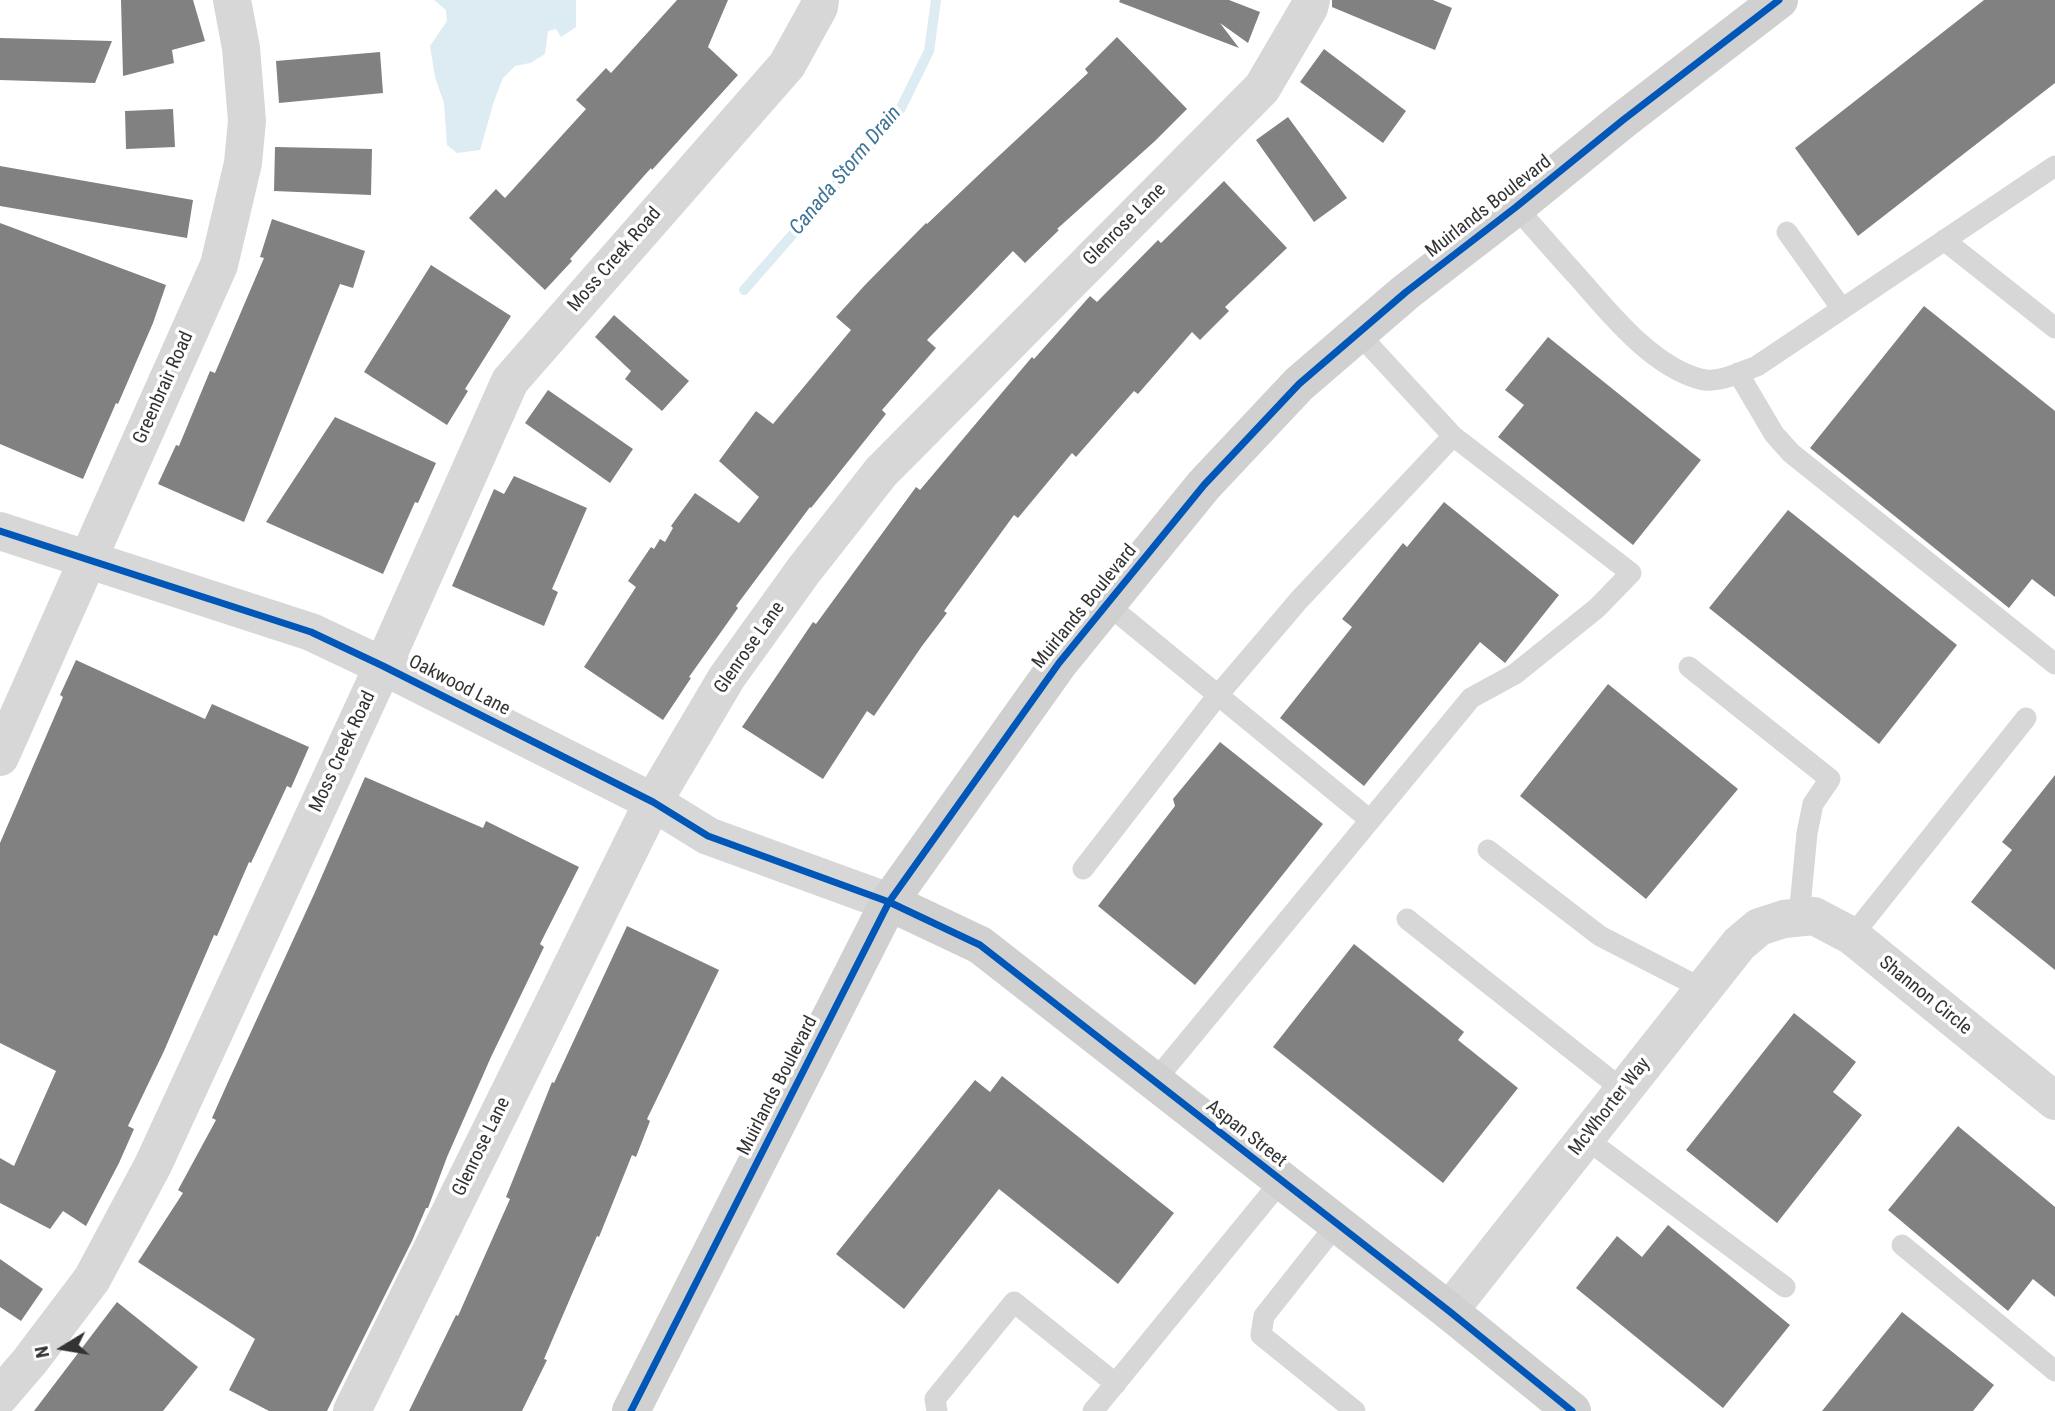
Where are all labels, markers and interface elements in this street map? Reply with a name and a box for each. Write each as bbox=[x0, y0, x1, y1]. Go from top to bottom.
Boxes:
water label: Canada Storm Drain bbox=[785, 102, 907, 240]
street label: Muirlands Boulevard bbox=[1422, 151, 1556, 263]
street label: Glenrose Lane bbox=[1079, 179, 1171, 271]
street label: Moss Creek Road bbox=[563, 203, 667, 317]
street label: Greenbrair Road bbox=[129, 328, 199, 448]
street label: Muirlands Boulevard bbox=[1028, 540, 1142, 674]
street label: Glenrose Lane bbox=[710, 598, 790, 698]
street label: Oakwood Lane bbox=[405, 651, 513, 721]
street label: Moss Creek Road bbox=[305, 688, 381, 816]
street label: Shannon Circle bbox=[1874, 952, 1976, 1040]
street label: Muirlands Boulevard bbox=[733, 1013, 823, 1159]
street label: McWhorter Way bbox=[1565, 1053, 1655, 1161]
street label: Glenrose Lane bbox=[448, 1094, 516, 1200]
street label: Aspan Street bbox=[1201, 1095, 1291, 1173]
north arrow bbox=[28, 1313, 98, 1383]
text: N bbox=[29, 1344, 54, 1360]

